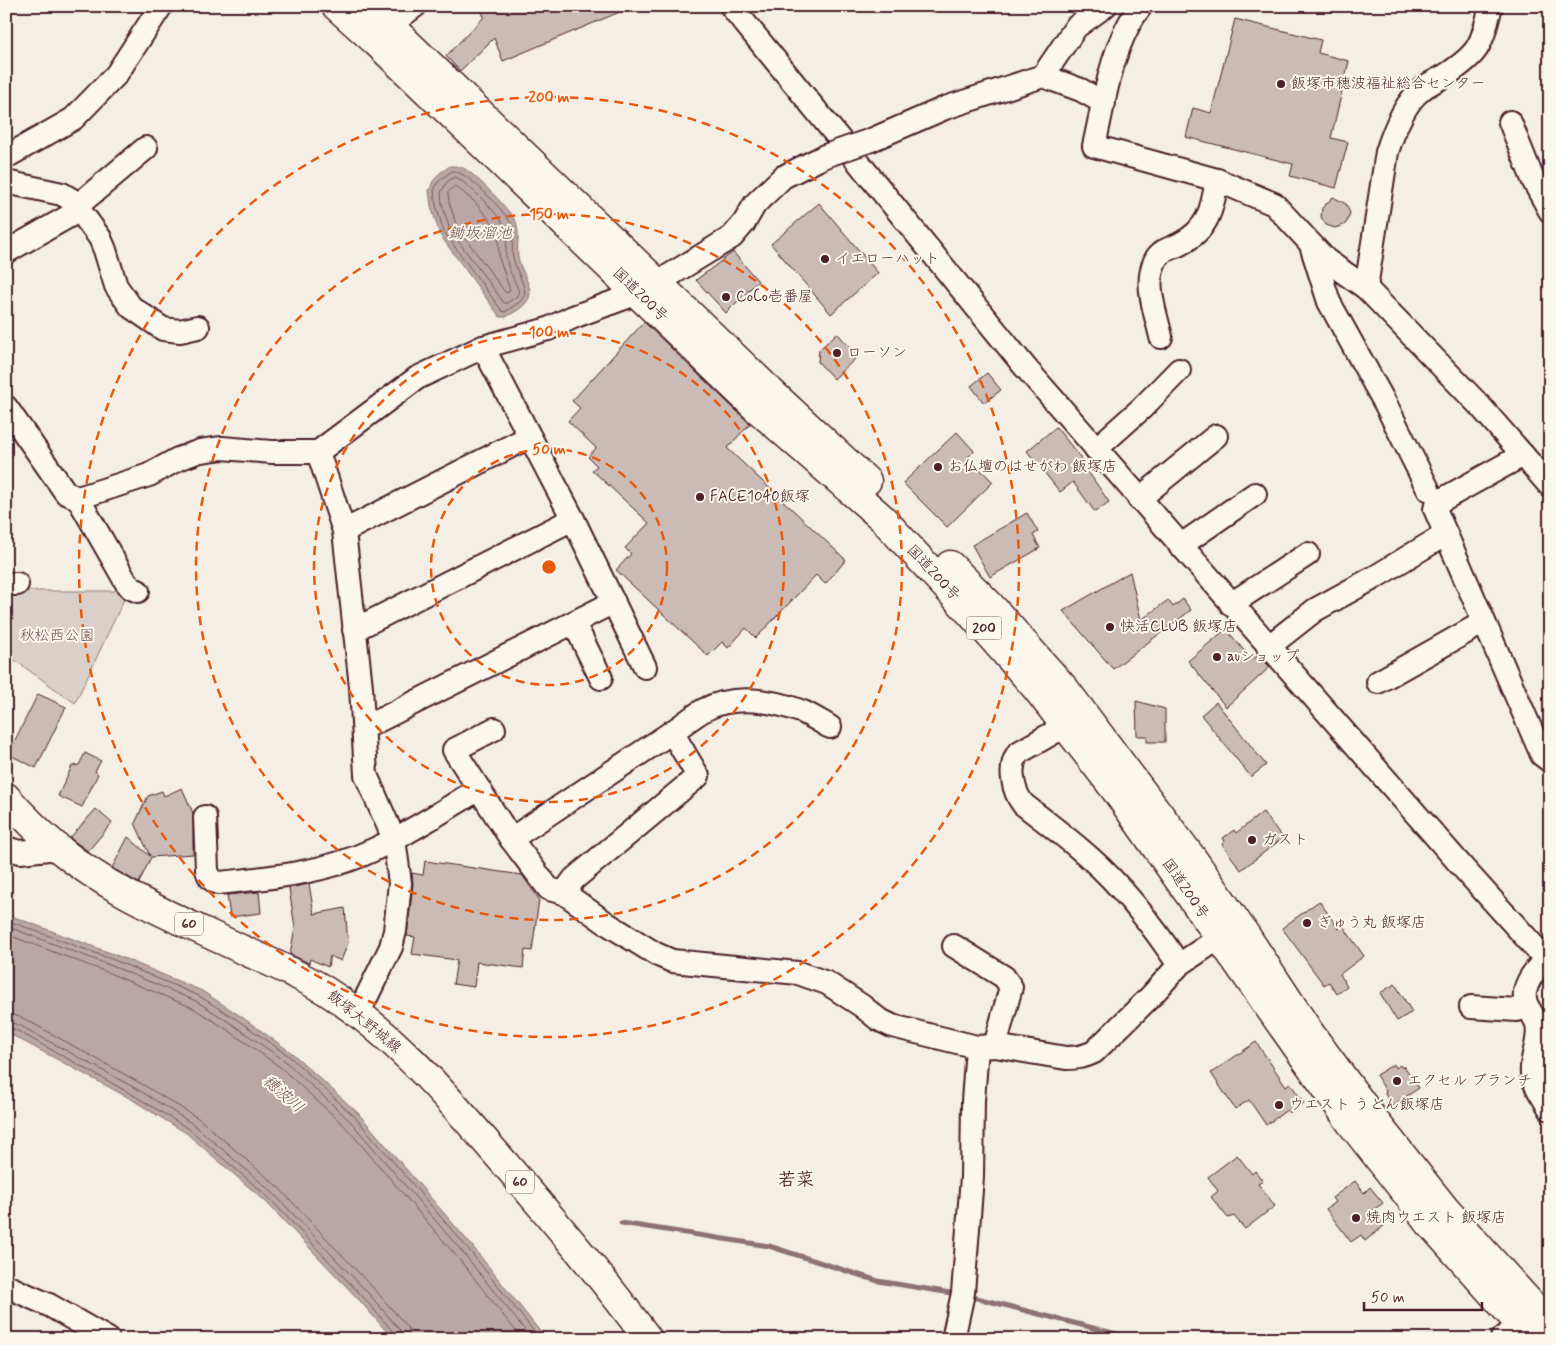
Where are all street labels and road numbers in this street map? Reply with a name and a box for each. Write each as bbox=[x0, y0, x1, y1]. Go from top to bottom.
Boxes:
street label: 国道200号 bbox=[608, 264, 672, 326]
street label: 国道200号 bbox=[902, 541, 964, 605]
road number: 200 bbox=[966, 616, 1002, 640]
street label: 国道200号 bbox=[1157, 855, 1213, 923]
road number: 60 bbox=[175, 912, 203, 936]
street label: 飯塚大野城線 bbox=[323, 986, 405, 1058]
road number: 60 bbox=[506, 1170, 534, 1194]

